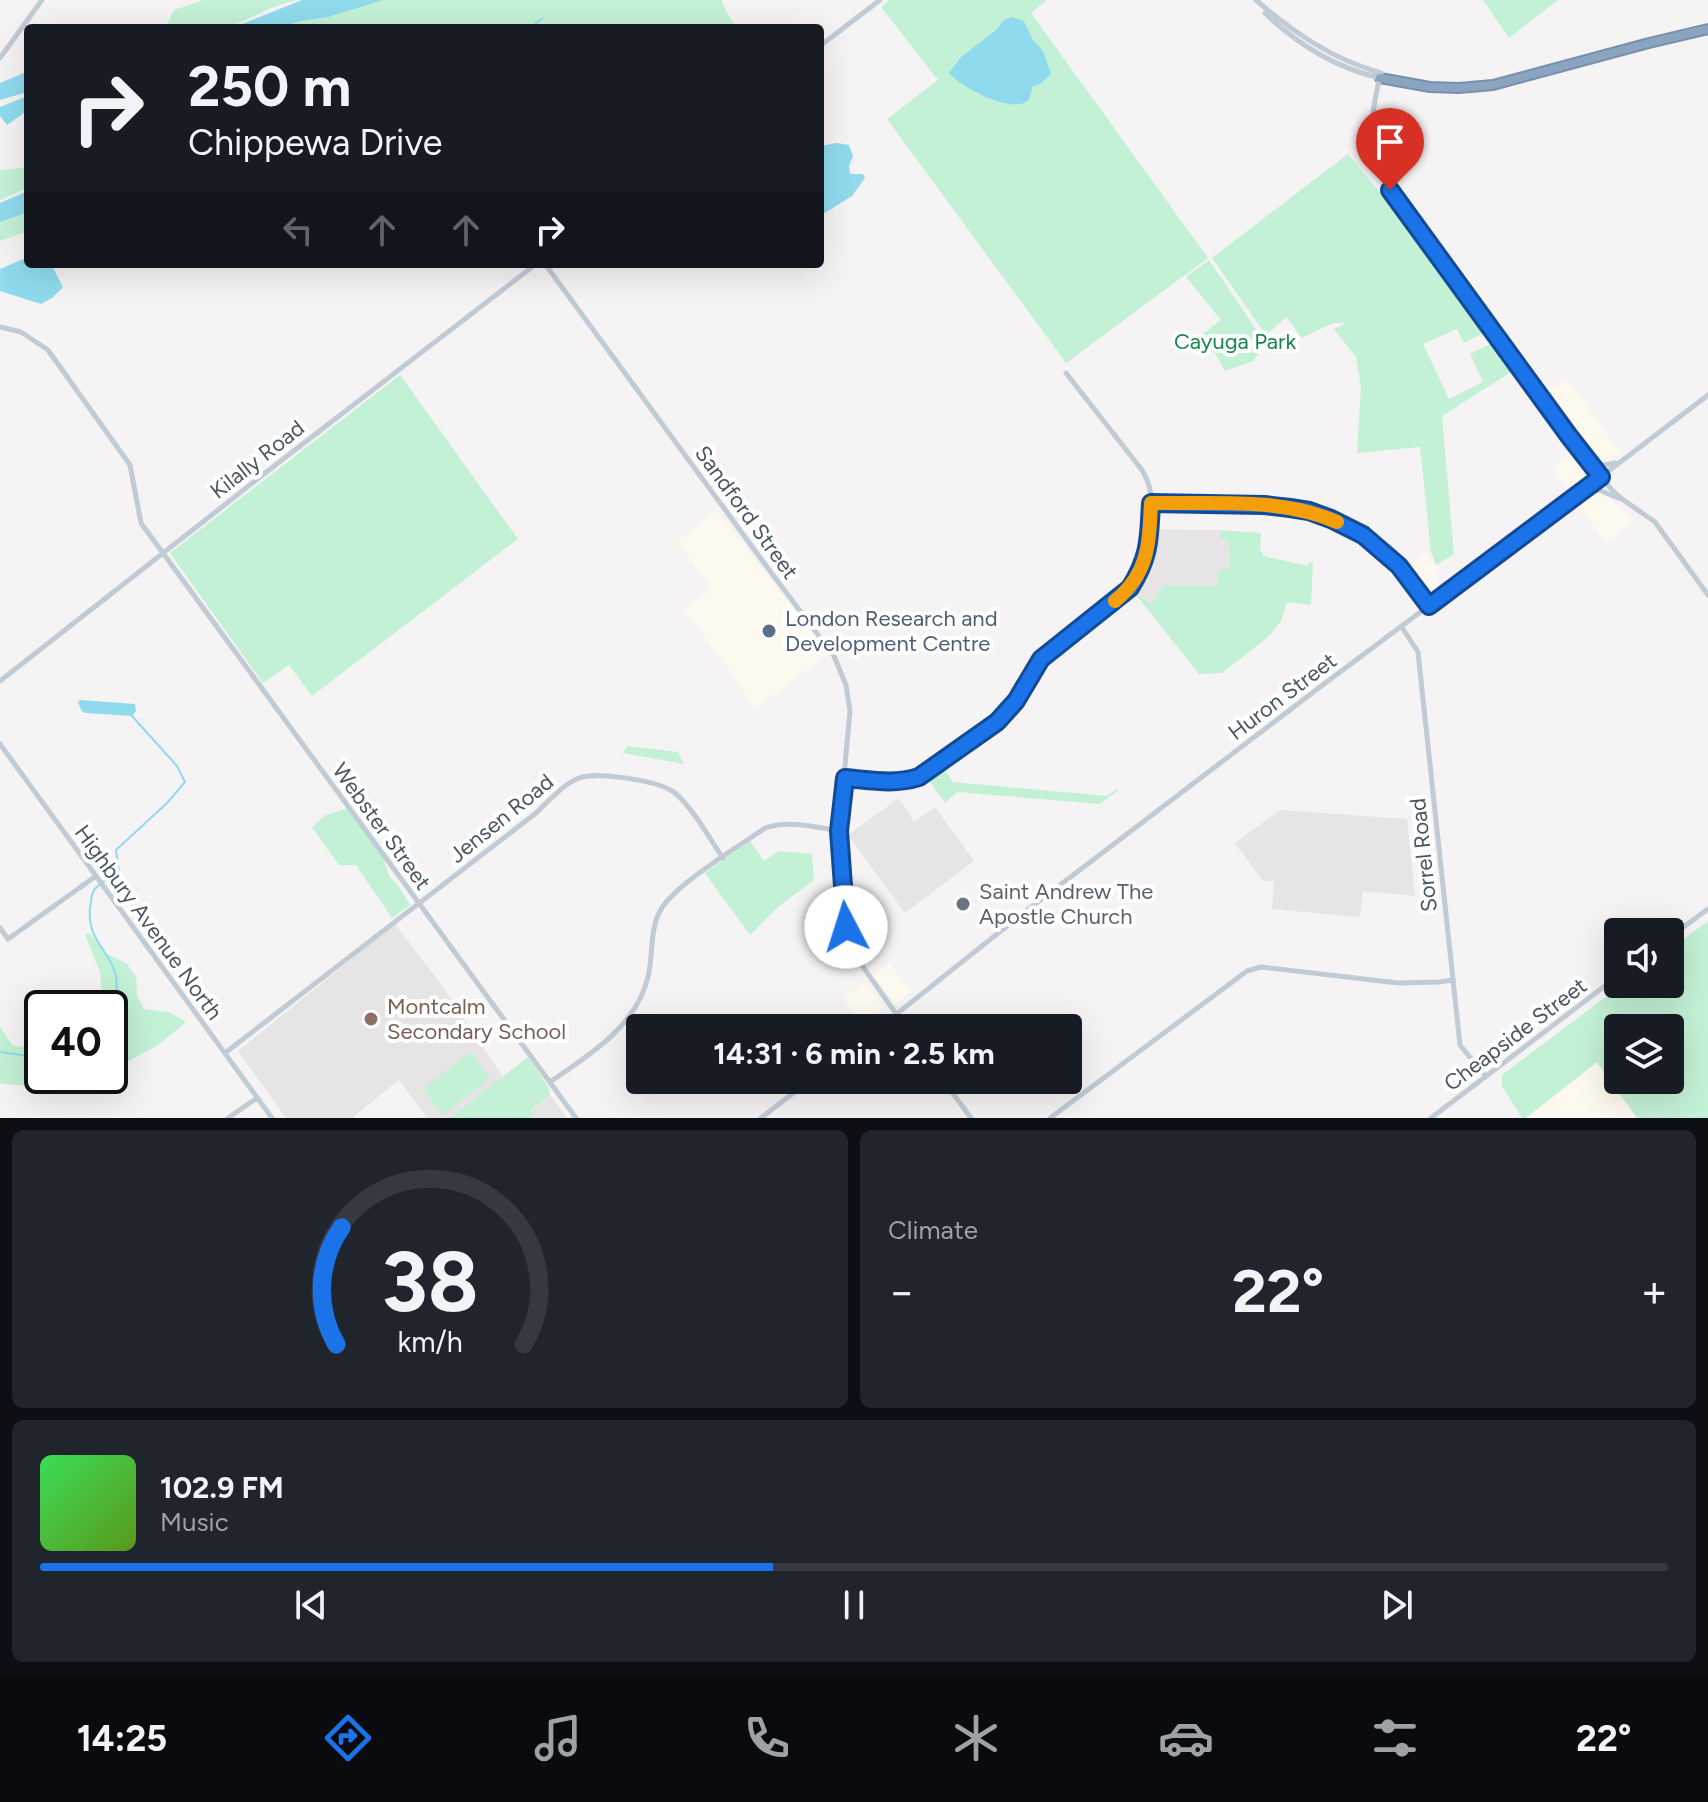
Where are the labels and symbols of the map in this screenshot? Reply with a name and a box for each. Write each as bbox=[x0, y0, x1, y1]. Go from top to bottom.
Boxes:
pin bbox=[1356, 108, 1424, 190]
park label: Cayuga Park bbox=[1174, 328, 1296, 355]
street label: Kilally Road bbox=[205, 414, 310, 504]
street label: Sandford Street bbox=[689, 440, 804, 584]
place label: London Research and Development Centre bbox=[785, 605, 998, 657]
marker: London Research and Development Centre bbox=[760, 622, 778, 640]
street label: Huron Street bbox=[1223, 647, 1342, 746]
street label: Webster Street bbox=[327, 758, 437, 895]
street label: Jensen Road bbox=[444, 768, 559, 869]
street label: Sorrel Road bbox=[1404, 797, 1443, 913]
street label: Highbury Avenue North bbox=[69, 820, 228, 1025]
place label: Saint Andrew The Apostle Church bbox=[979, 878, 1153, 930]
position arrow bbox=[804, 885, 888, 969]
marker: Saint Andrew The Apostle Church bbox=[954, 895, 972, 913]
street label: Cheapside Street bbox=[1439, 972, 1592, 1097]
speed limit sign: 40 bbox=[24, 990, 128, 1094]
place label: Montcalm Secondary School bbox=[387, 993, 566, 1045]
marker: Montcalm Secondary School bbox=[362, 1010, 380, 1028]

